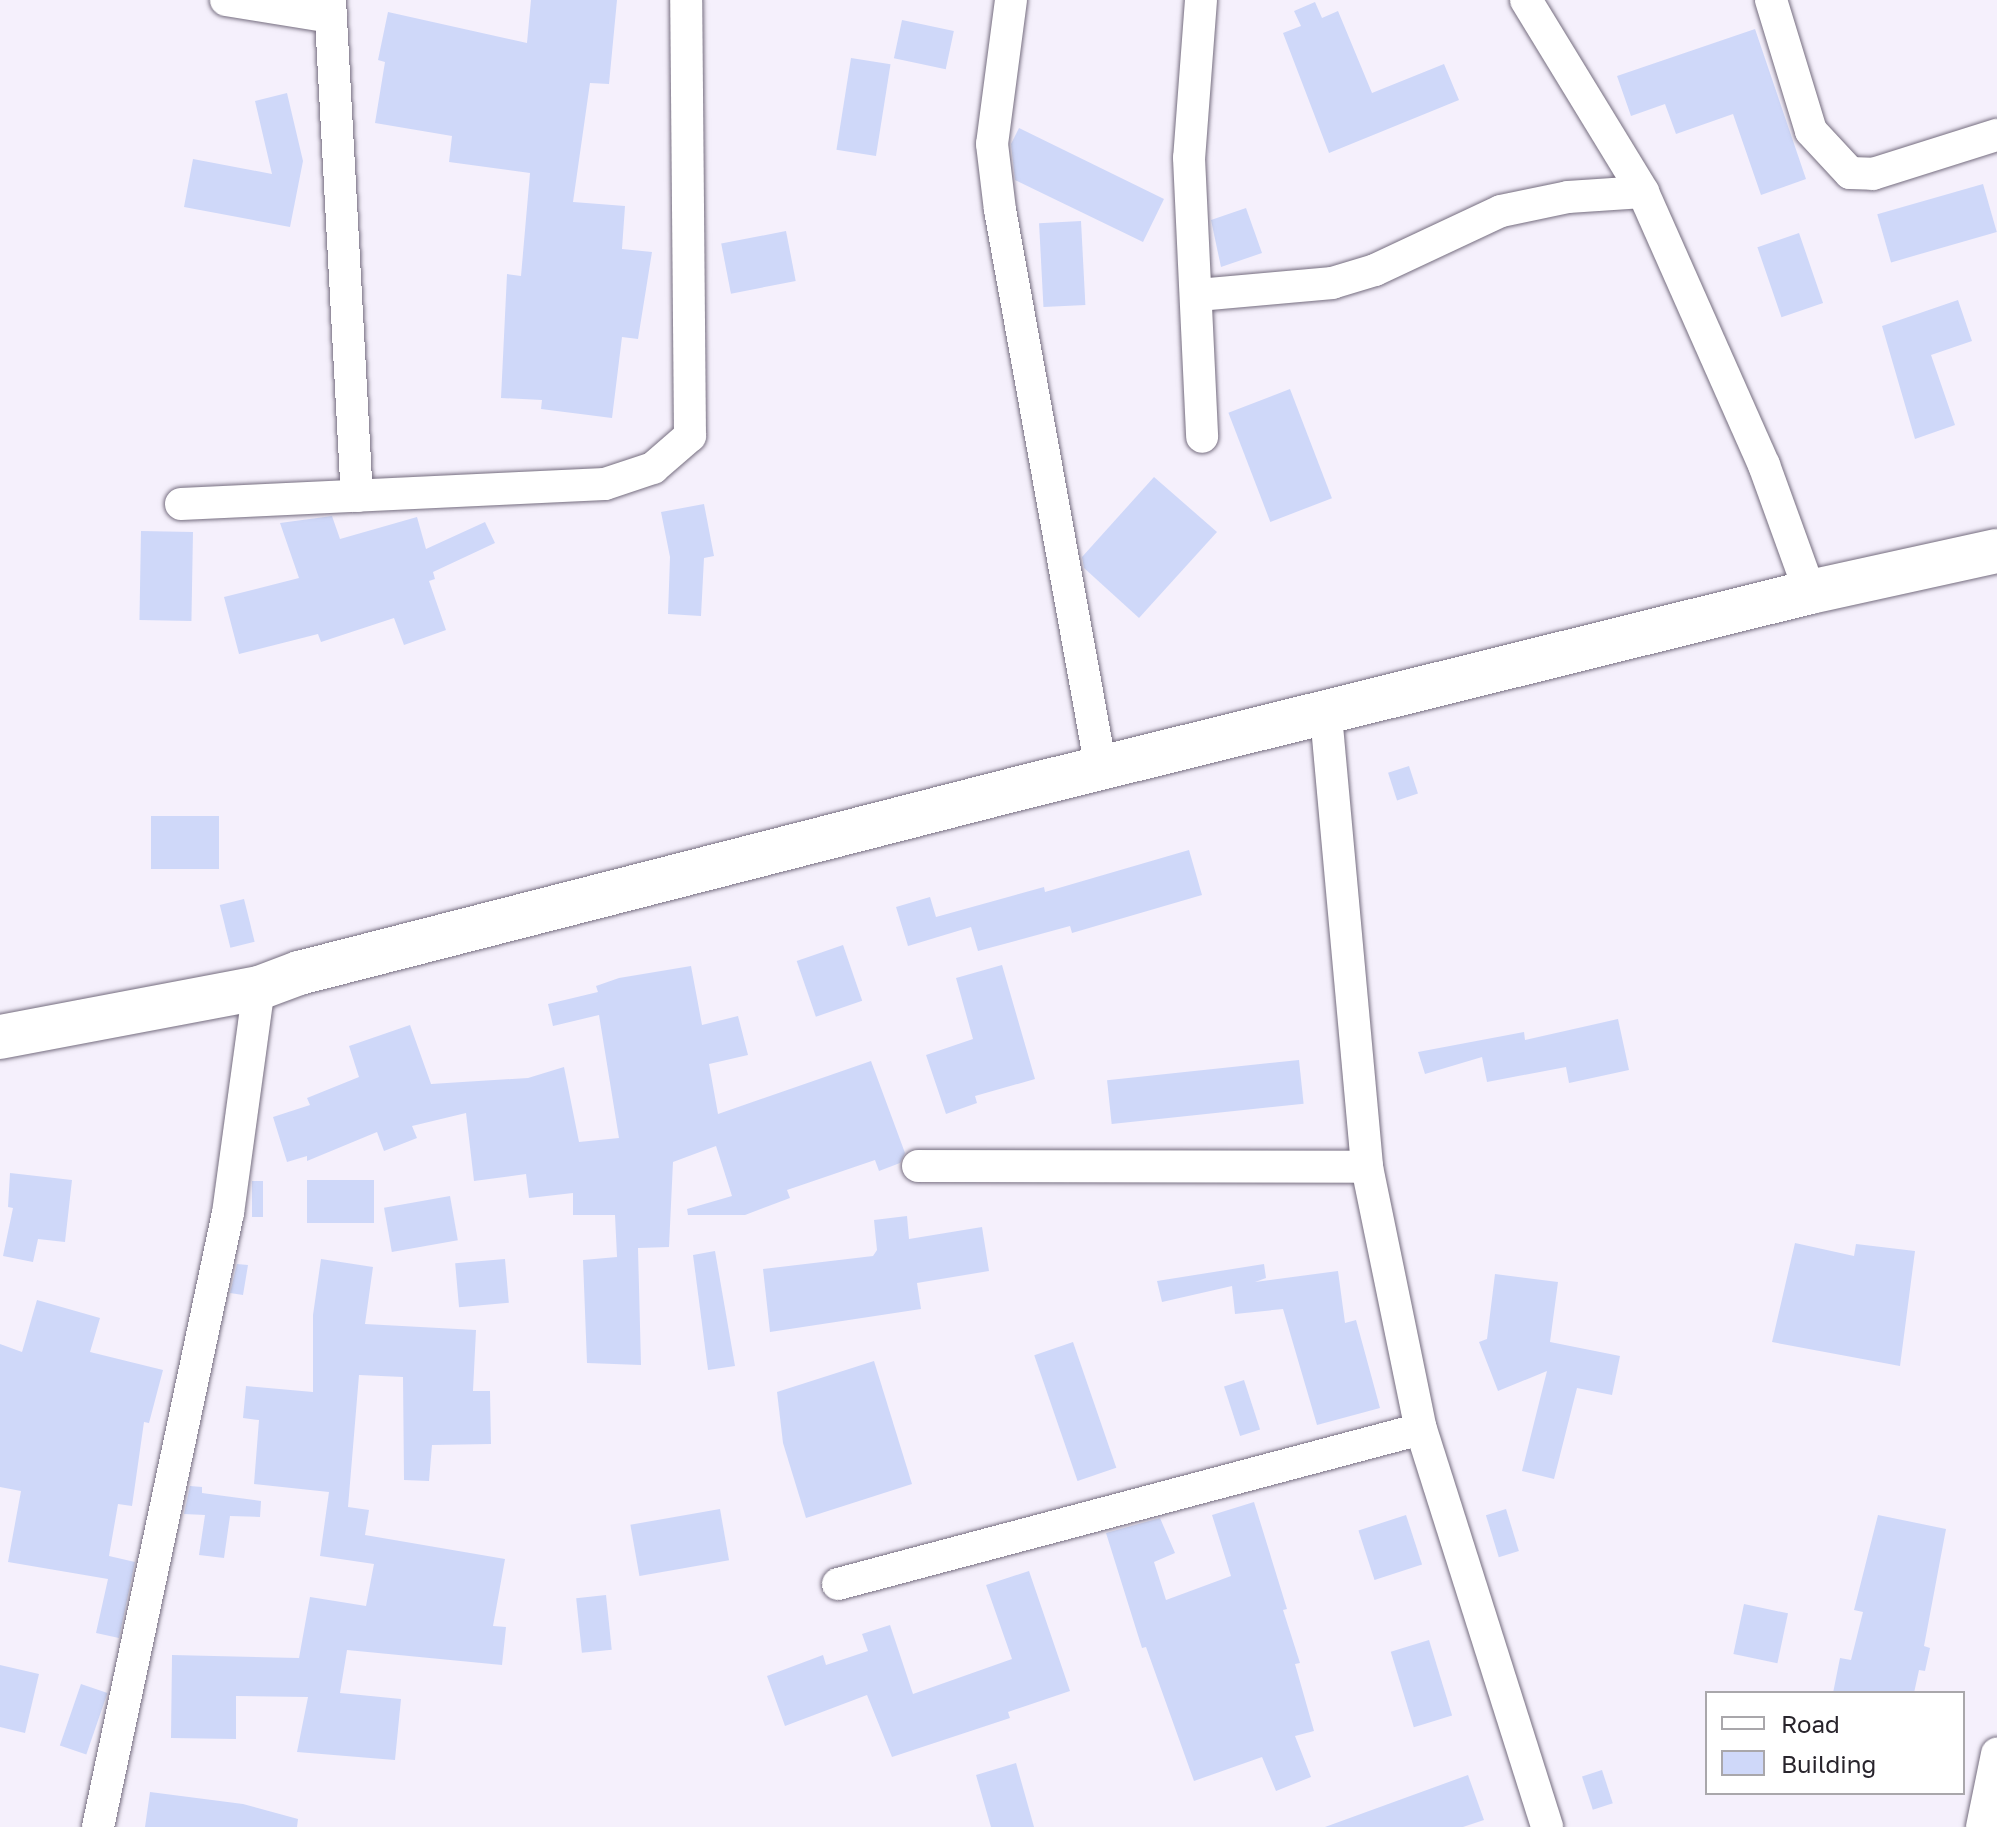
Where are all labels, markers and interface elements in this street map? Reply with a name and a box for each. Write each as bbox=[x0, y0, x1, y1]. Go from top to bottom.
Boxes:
legend bbox=[1705, 1691, 1965, 1795]
text: Road bbox=[1781, 1709, 1840, 1738]
text: Building bbox=[1781, 1749, 1876, 1778]

